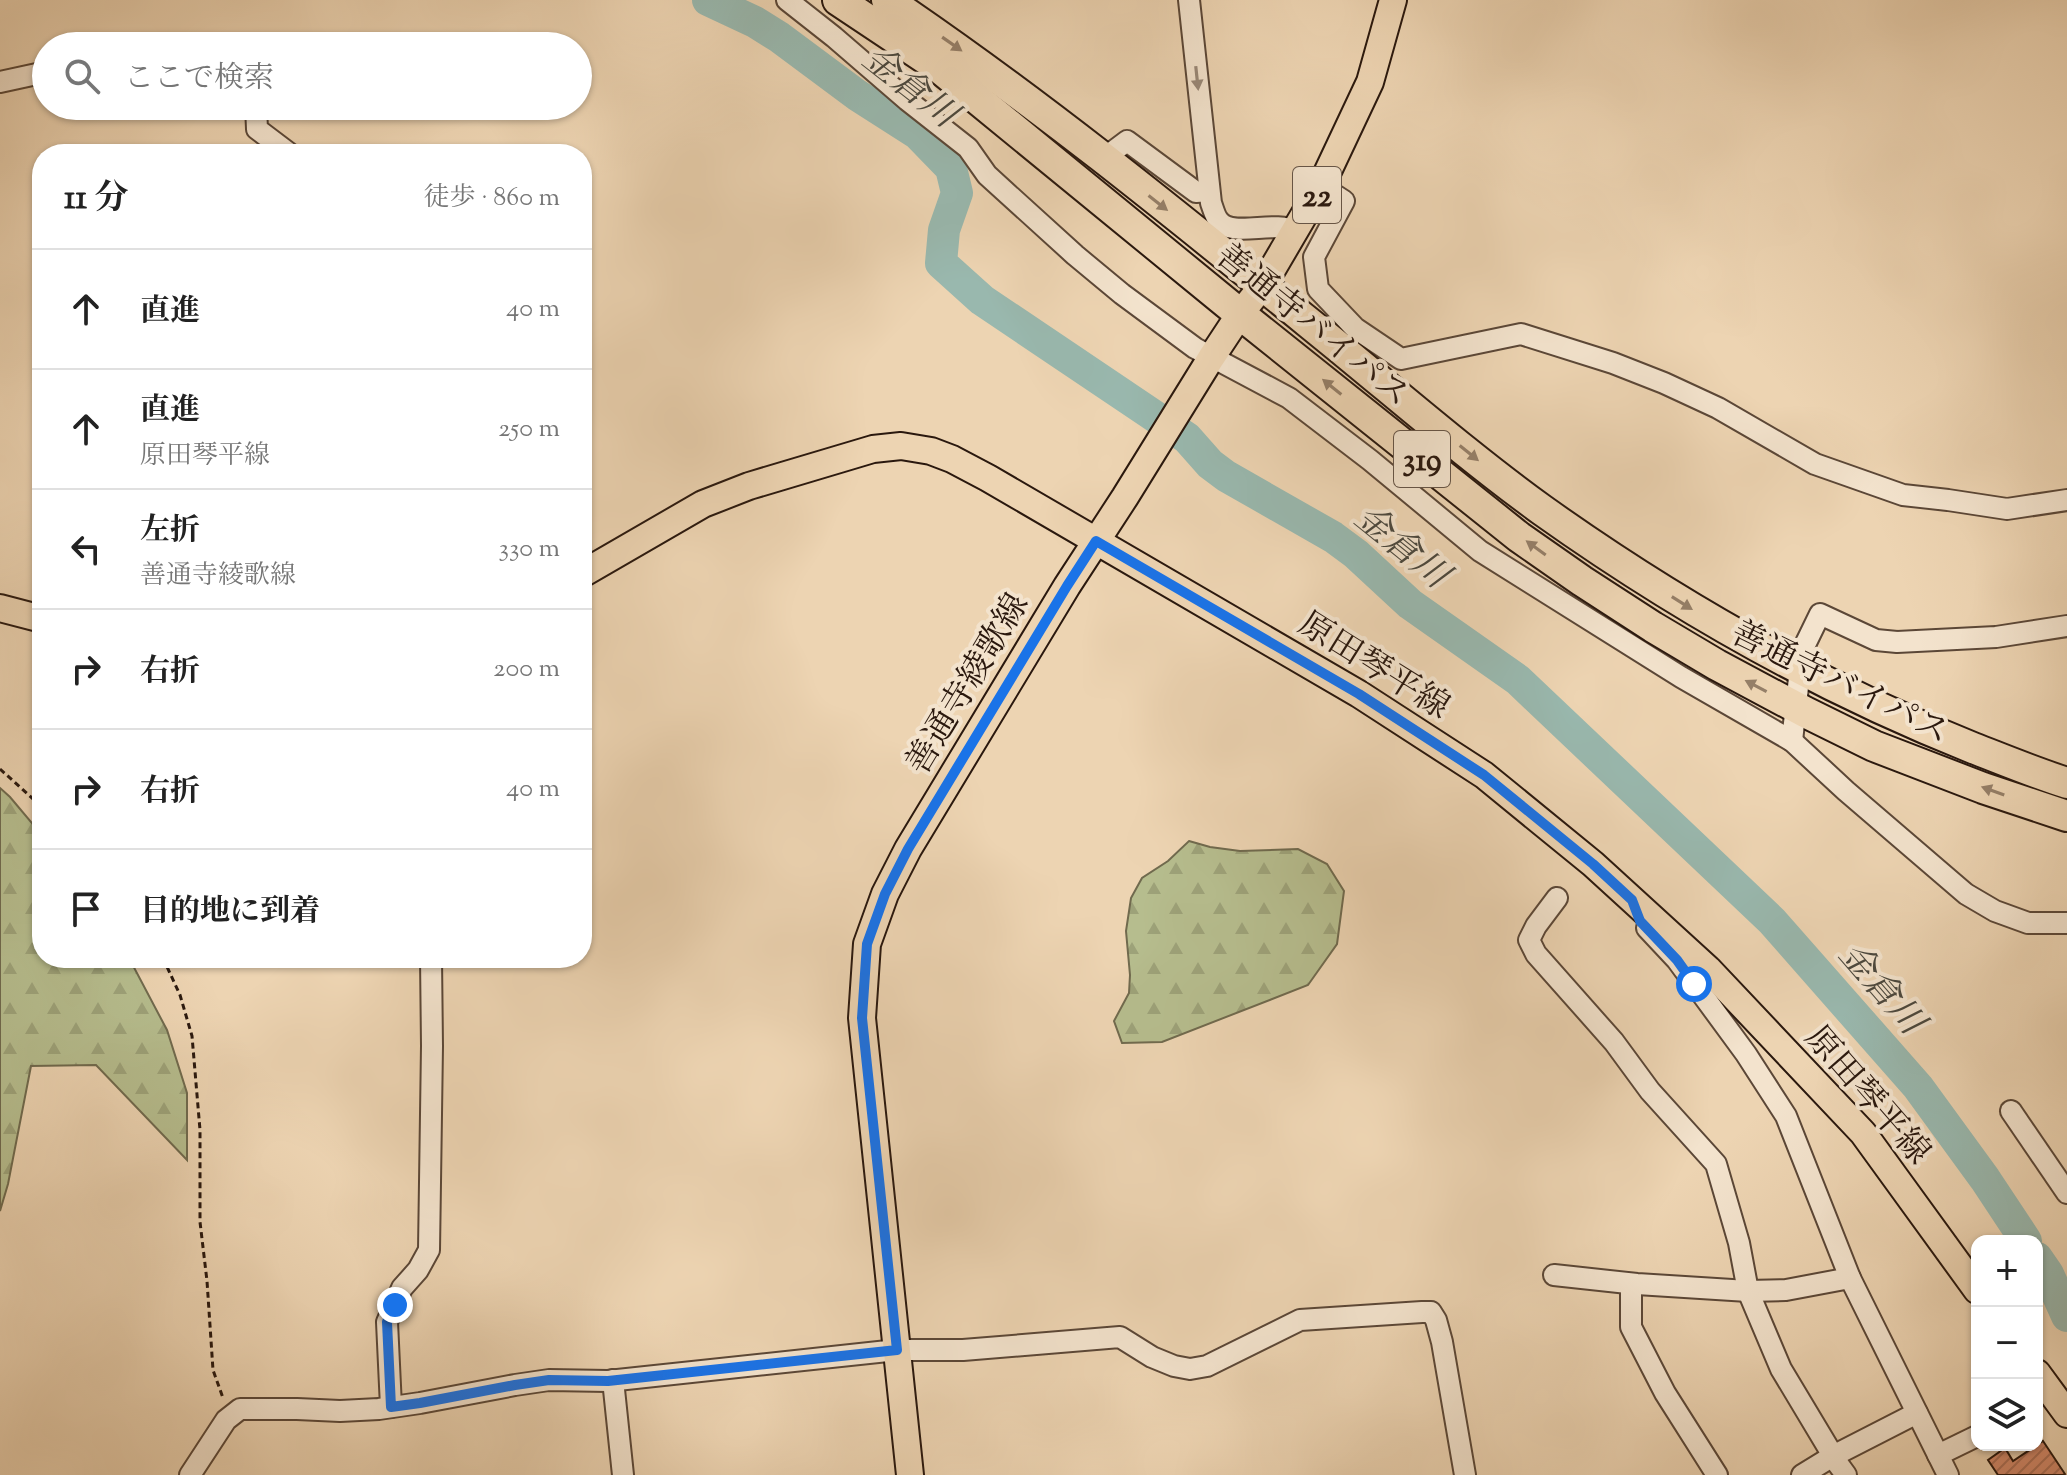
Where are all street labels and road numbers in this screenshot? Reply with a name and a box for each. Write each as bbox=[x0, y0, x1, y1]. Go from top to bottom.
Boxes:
road number: 22 bbox=[1293, 167, 1341, 223]
street label: 善通寺バイパス bbox=[1204, 233, 1419, 420]
road number: 319 bbox=[1394, 431, 1450, 487]
street label: 善通寺綾歌線 bbox=[895, 585, 1043, 785]
street label: 原田琴平線 bbox=[1288, 601, 1458, 733]
street label: 善通寺バイパス bbox=[1722, 610, 1957, 758]
street label: 原田琴平線 bbox=[1792, 1016, 1941, 1177]

